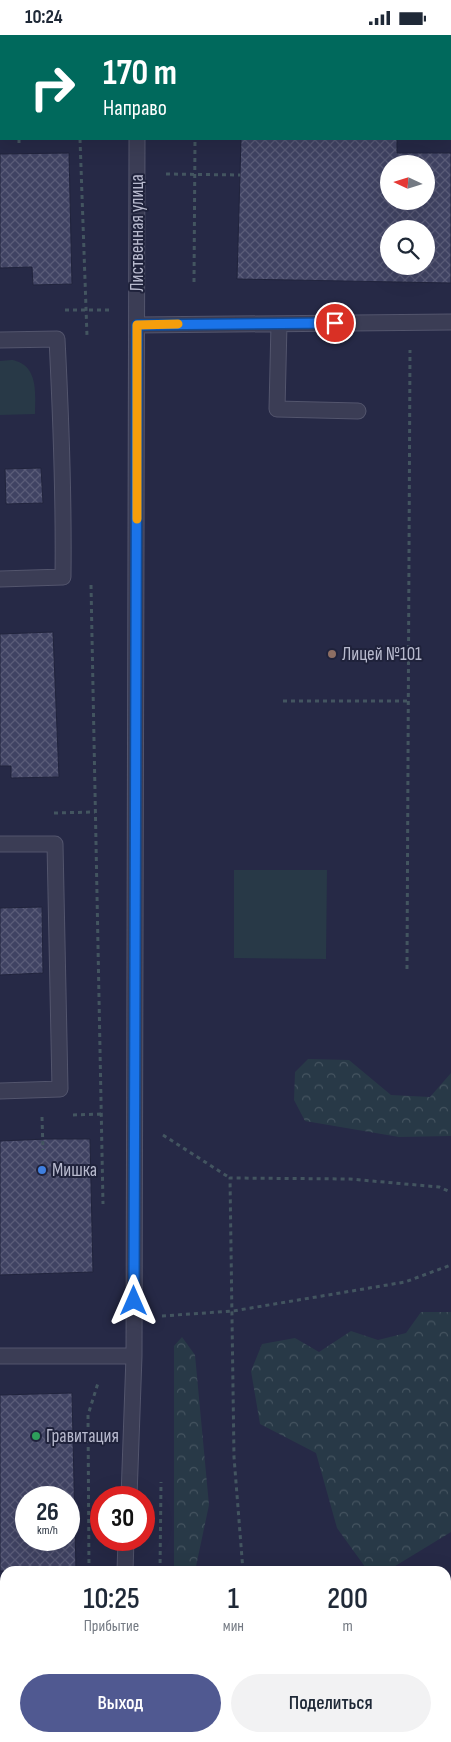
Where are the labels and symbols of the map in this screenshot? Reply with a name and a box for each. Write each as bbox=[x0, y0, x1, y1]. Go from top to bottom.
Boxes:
north arrow bbox=[380, 155, 435, 210]
street label: Лиственная улица bbox=[126, 174, 149, 292]
pin bbox=[314, 302, 356, 344]
place label: Лицей №101 bbox=[342, 643, 422, 666]
marker: Лицей №101 bbox=[326, 648, 338, 660]
place label: Мишка bbox=[52, 1159, 97, 1182]
marker: Мишка bbox=[36, 1164, 48, 1176]
position arrow bbox=[107, 1274, 159, 1326]
place label: Гравитация bbox=[46, 1425, 119, 1448]
marker: Гравитация bbox=[30, 1430, 42, 1442]
speed limit sign: 30 bbox=[90, 1486, 155, 1551]

